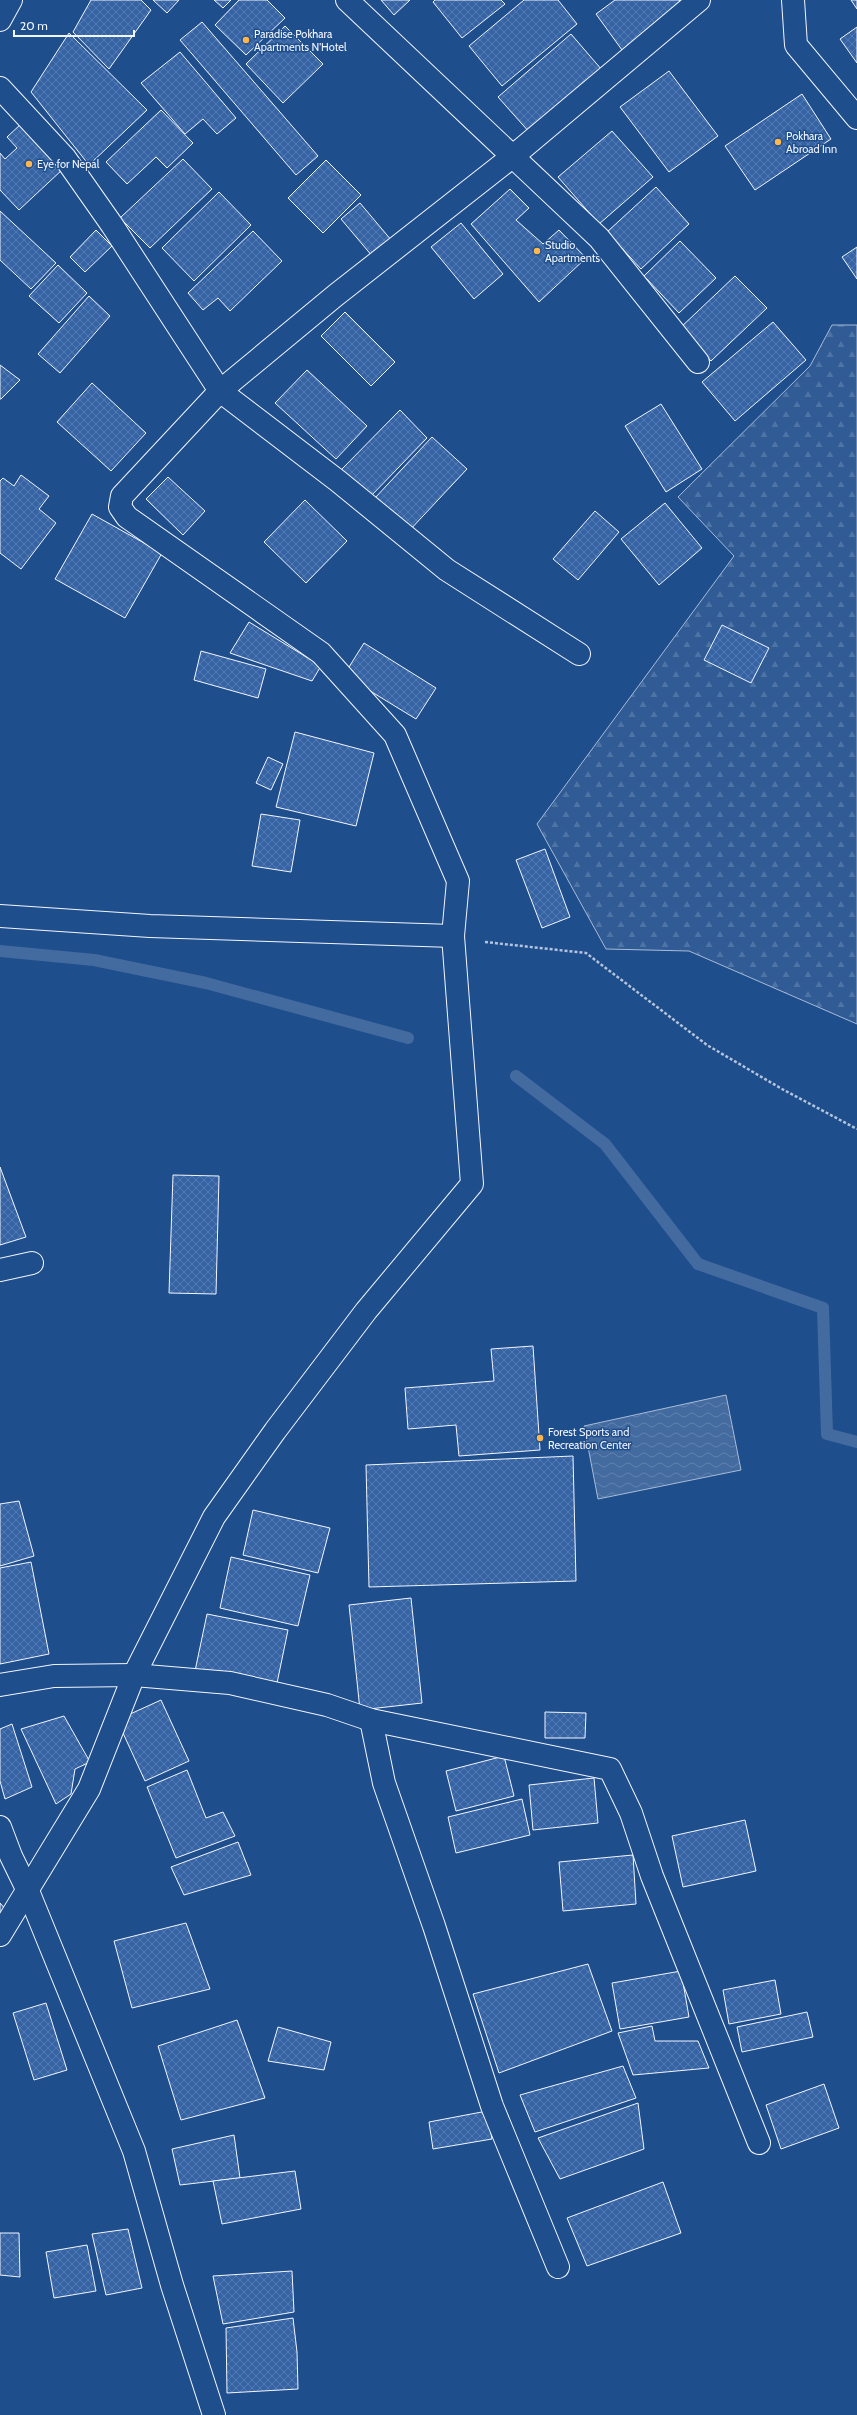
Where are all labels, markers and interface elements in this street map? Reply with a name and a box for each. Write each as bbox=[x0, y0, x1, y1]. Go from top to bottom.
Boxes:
scale bar bbox=[14, 12, 134, 38]
text: 20 m bbox=[20, 18, 48, 33]
place label: Paradise Pokhara Apartments N'Hotel bbox=[254, 27, 347, 54]
marker: Paradise Pokhara Apartments N'Hotel bbox=[241, 35, 251, 45]
place label: Pokhara Abroad Inn bbox=[786, 129, 837, 156]
marker: Pokhara Abroad Inn bbox=[773, 137, 783, 147]
place label: Eye for Nepal bbox=[37, 157, 100, 171]
marker: Eye for Nepal bbox=[24, 159, 34, 169]
place label: Studio Apartments bbox=[545, 238, 600, 265]
marker: Studio Apartments bbox=[532, 246, 542, 256]
place label: Forest Sports and Recreation Center bbox=[548, 1425, 632, 1452]
marker: Forest Sports and Recreation Center bbox=[535, 1433, 545, 1443]

